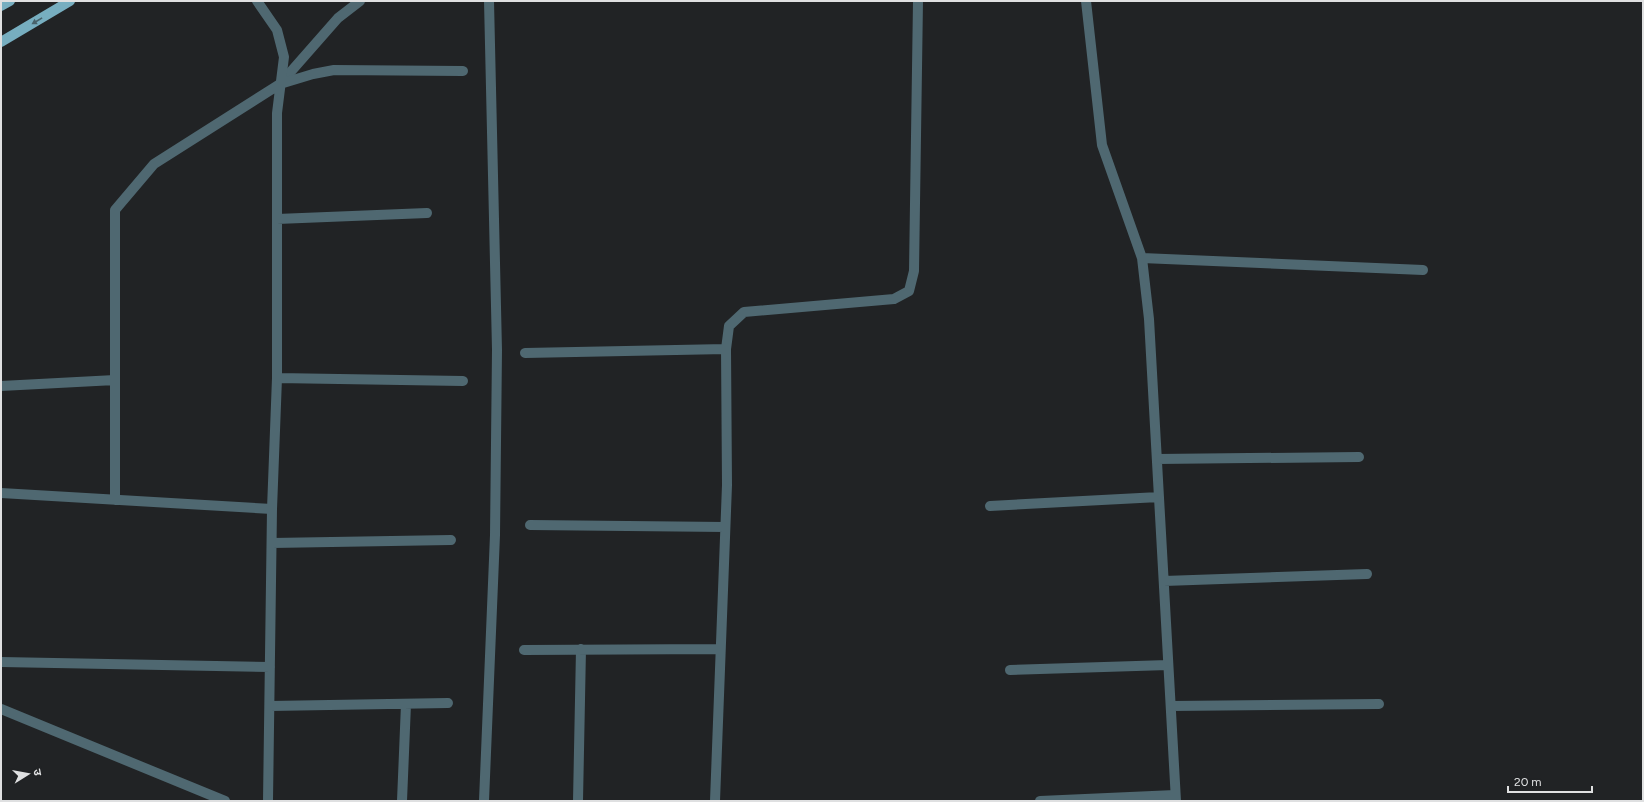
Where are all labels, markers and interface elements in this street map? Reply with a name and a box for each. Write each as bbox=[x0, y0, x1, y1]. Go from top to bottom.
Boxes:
one-way arrow bbox=[31, 18, 43, 25]
north arrow bbox=[8, 754, 48, 794]
text: उ bbox=[30, 768, 44, 777]
scale bar bbox=[1508, 768, 1592, 794]
text: 20 m bbox=[1514, 775, 1542, 789]

